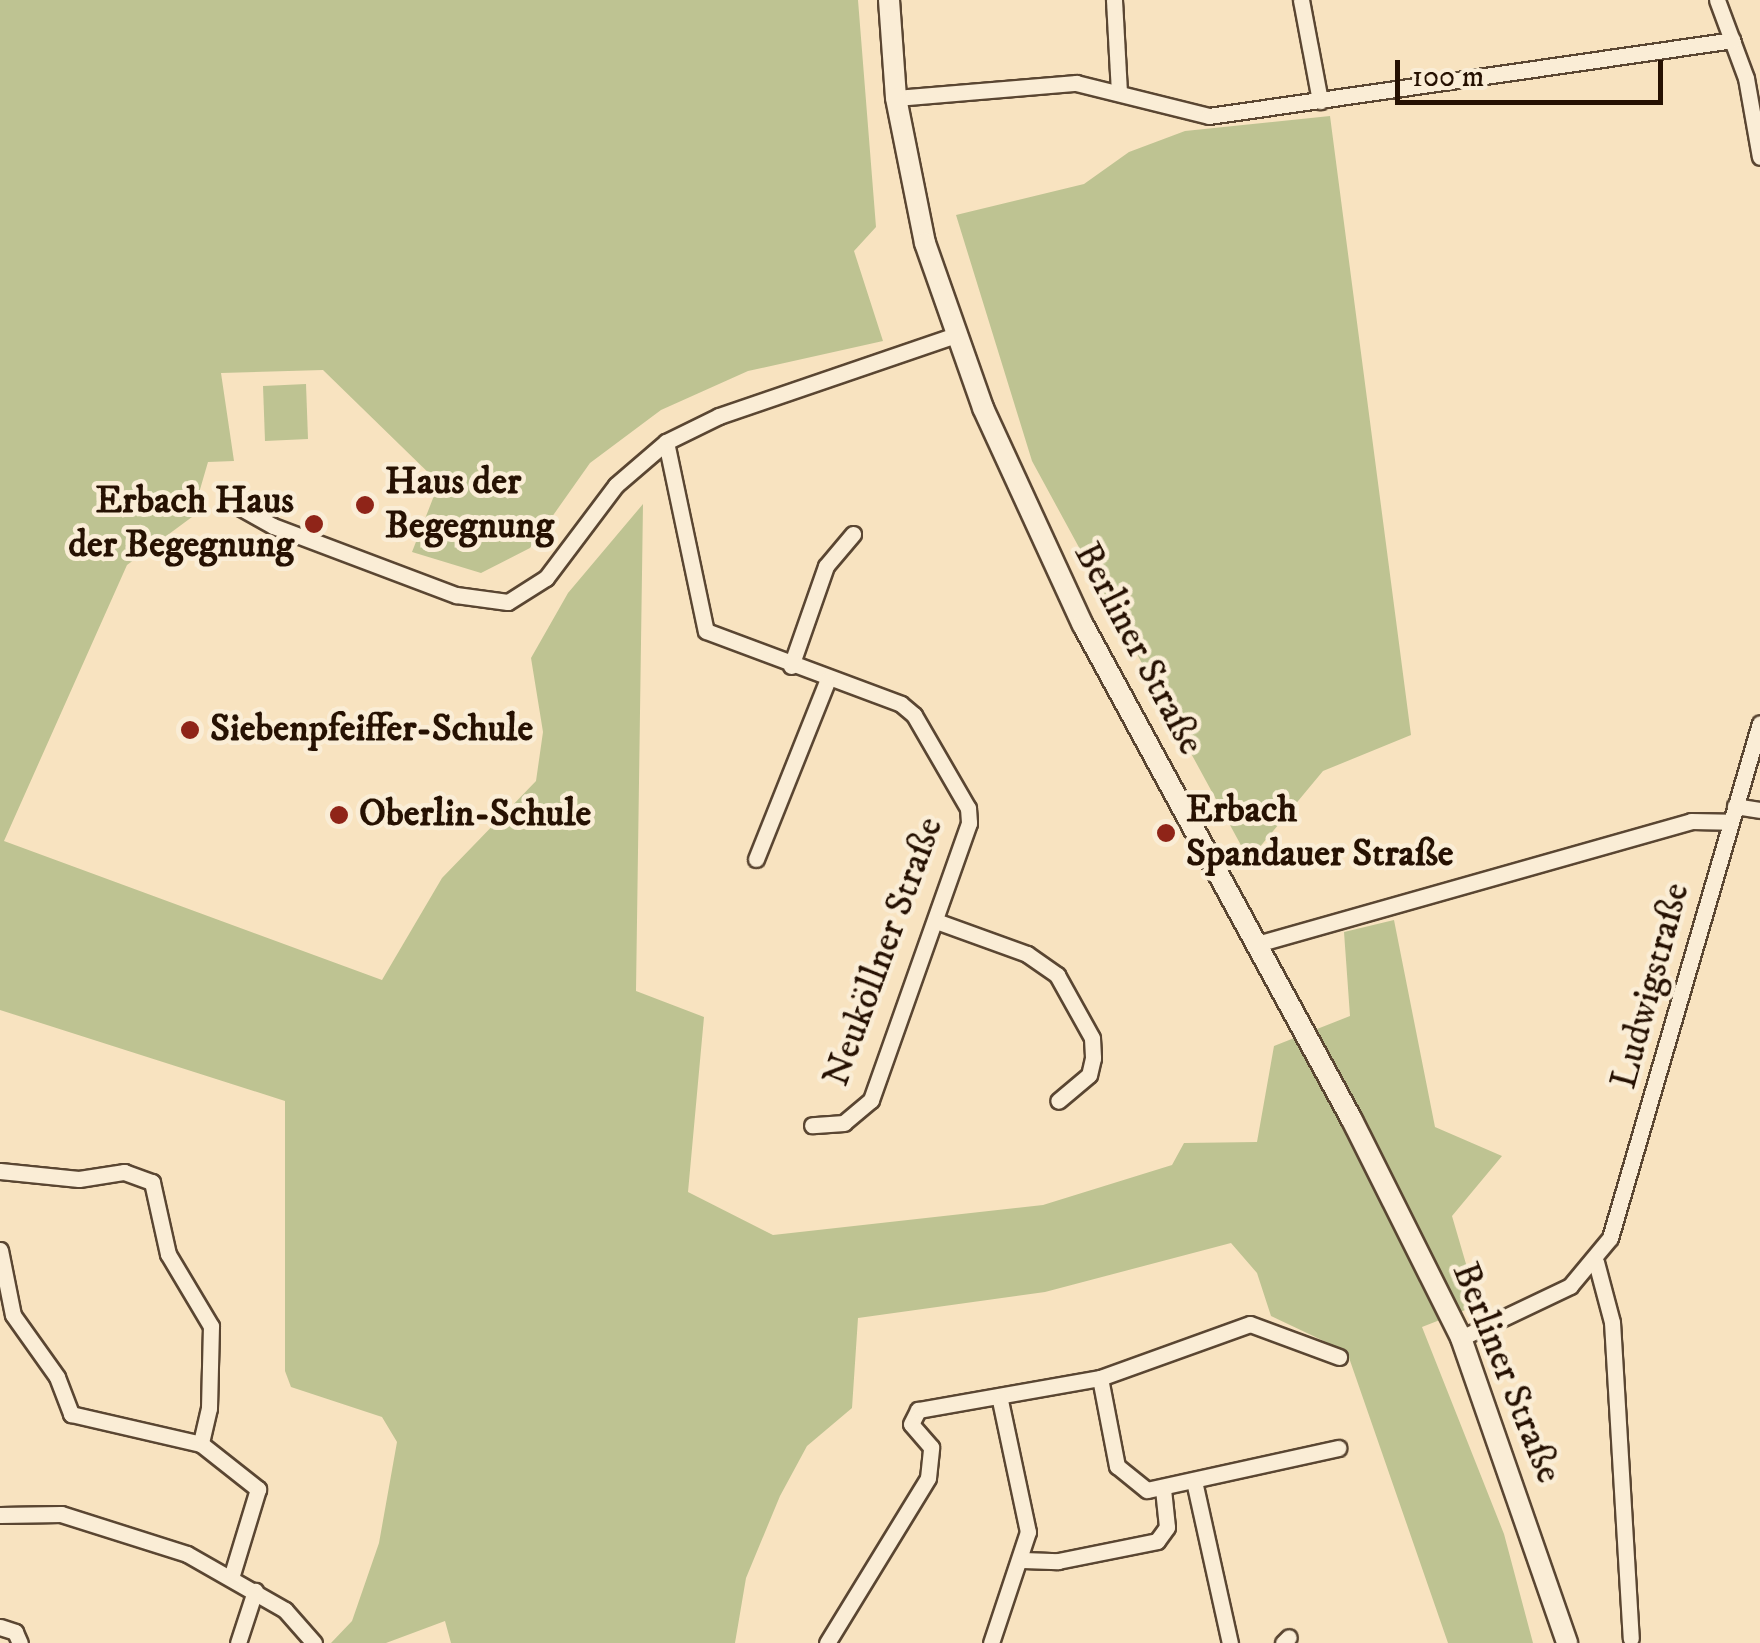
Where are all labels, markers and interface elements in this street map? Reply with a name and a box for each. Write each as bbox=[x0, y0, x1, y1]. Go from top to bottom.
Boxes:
scale bar bbox=[1400, 40, 1668, 102]
text: 100 m bbox=[1412, 59, 1484, 96]
place label: Haus der Begegnung bbox=[385, 460, 554, 550]
place label: Erbach Haus der Begegnung bbox=[68, 479, 294, 568]
marker: Haus der Begegnung bbox=[354, 494, 376, 516]
marker: Erbach Haus der Begegnung bbox=[303, 513, 325, 535]
street label: Berliner Straße bbox=[1063, 535, 1213, 763]
place label: Siebenpfeiffer-Schule bbox=[210, 707, 533, 753]
marker: Siebenpfeiffer-Schule bbox=[179, 719, 201, 741]
place label: Erbach Spandauer Straße bbox=[1186, 788, 1453, 878]
place label: Oberlin-Schule bbox=[359, 792, 591, 838]
marker: Oberlin-Schule bbox=[328, 804, 350, 826]
street label: Neuköllner Straße bbox=[814, 811, 954, 1093]
marker: Erbach Spandauer Straße bbox=[1155, 822, 1177, 844]
street label: Ludwigstraße bbox=[1602, 878, 1700, 1094]
street label: Berliner Straße bbox=[1441, 1256, 1571, 1490]

